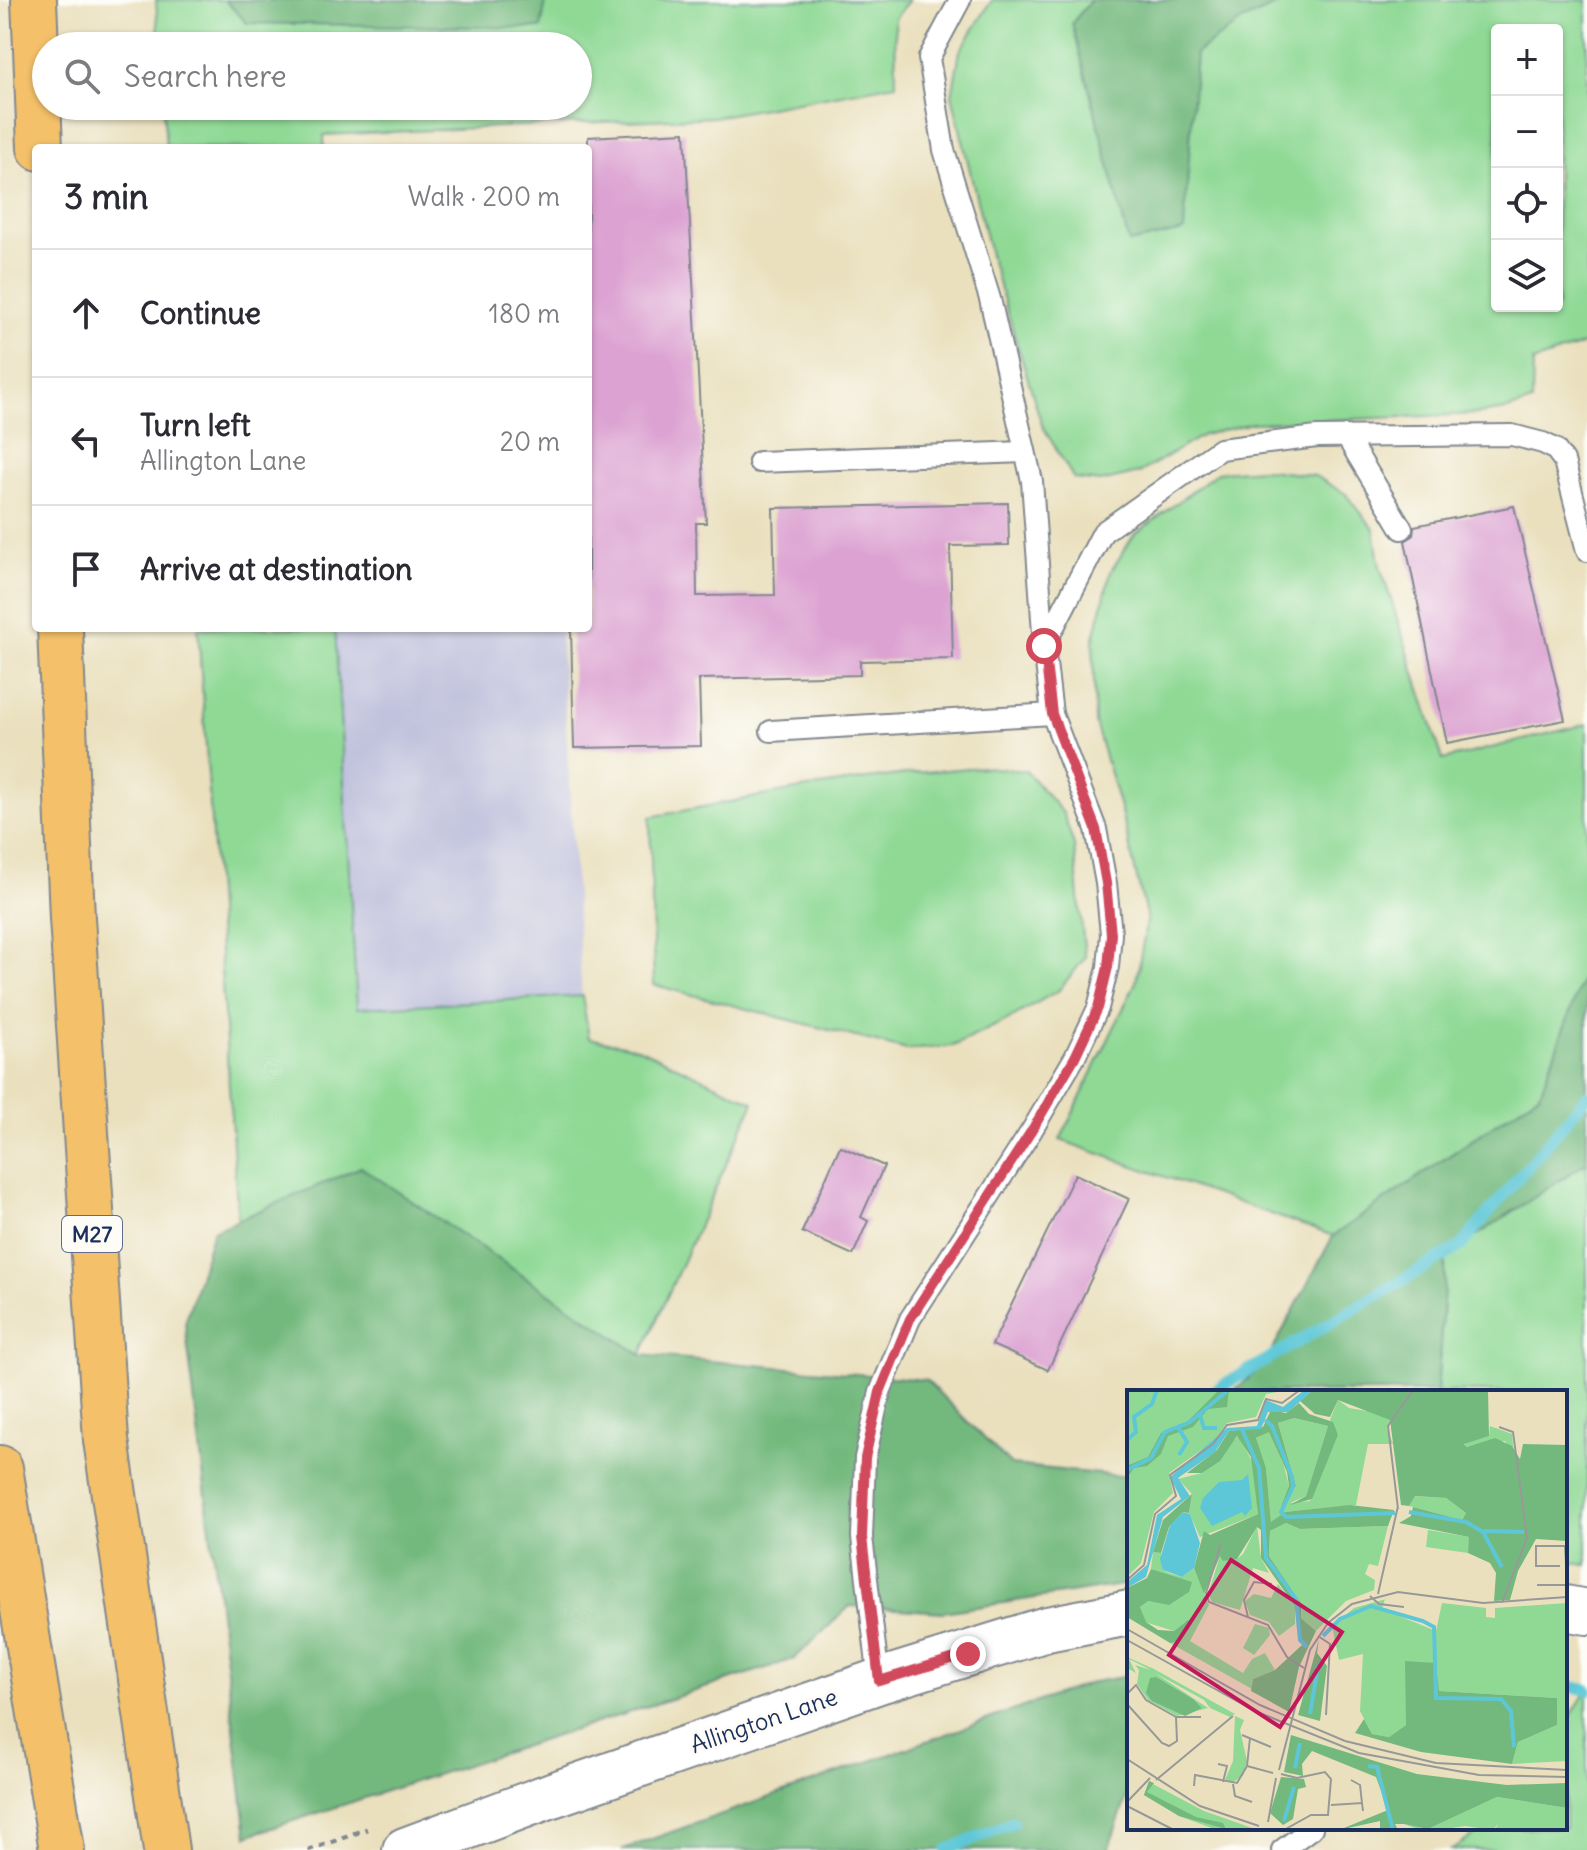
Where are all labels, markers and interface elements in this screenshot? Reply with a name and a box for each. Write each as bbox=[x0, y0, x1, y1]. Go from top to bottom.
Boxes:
map controls bbox=[1491, 24, 1563, 312]
button: + bbox=[1491, 24, 1563, 96]
search box bbox=[32, 32, 592, 120]
icon: search bbox=[60, 54, 104, 98]
text: Search here bbox=[124, 57, 287, 95]
button: − bbox=[1491, 96, 1563, 168]
button: locate bbox=[1491, 168, 1563, 240]
text: 3 min bbox=[64, 175, 149, 218]
text: Walk · 200 m bbox=[408, 180, 560, 213]
button: layers bbox=[1491, 240, 1563, 312]
icon: ahead bbox=[64, 291, 108, 335]
text: Continue bbox=[140, 294, 261, 332]
text: 180 m bbox=[489, 297, 560, 330]
text: Turn left bbox=[140, 406, 251, 444]
icon: left bbox=[64, 419, 108, 463]
text: 20 m bbox=[500, 425, 560, 458]
text: Allington Lane bbox=[140, 444, 306, 477]
icon: arrive bbox=[64, 547, 108, 591]
text: Arrive at destination bbox=[140, 550, 412, 588]
route start bbox=[1026, 628, 1062, 664]
road number: M27 bbox=[62, 1216, 122, 1252]
inset map bbox=[1127, 1390, 1567, 1830]
route end bbox=[950, 1636, 986, 1672]
street label: Allington Lane bbox=[686, 1681, 841, 1759]

